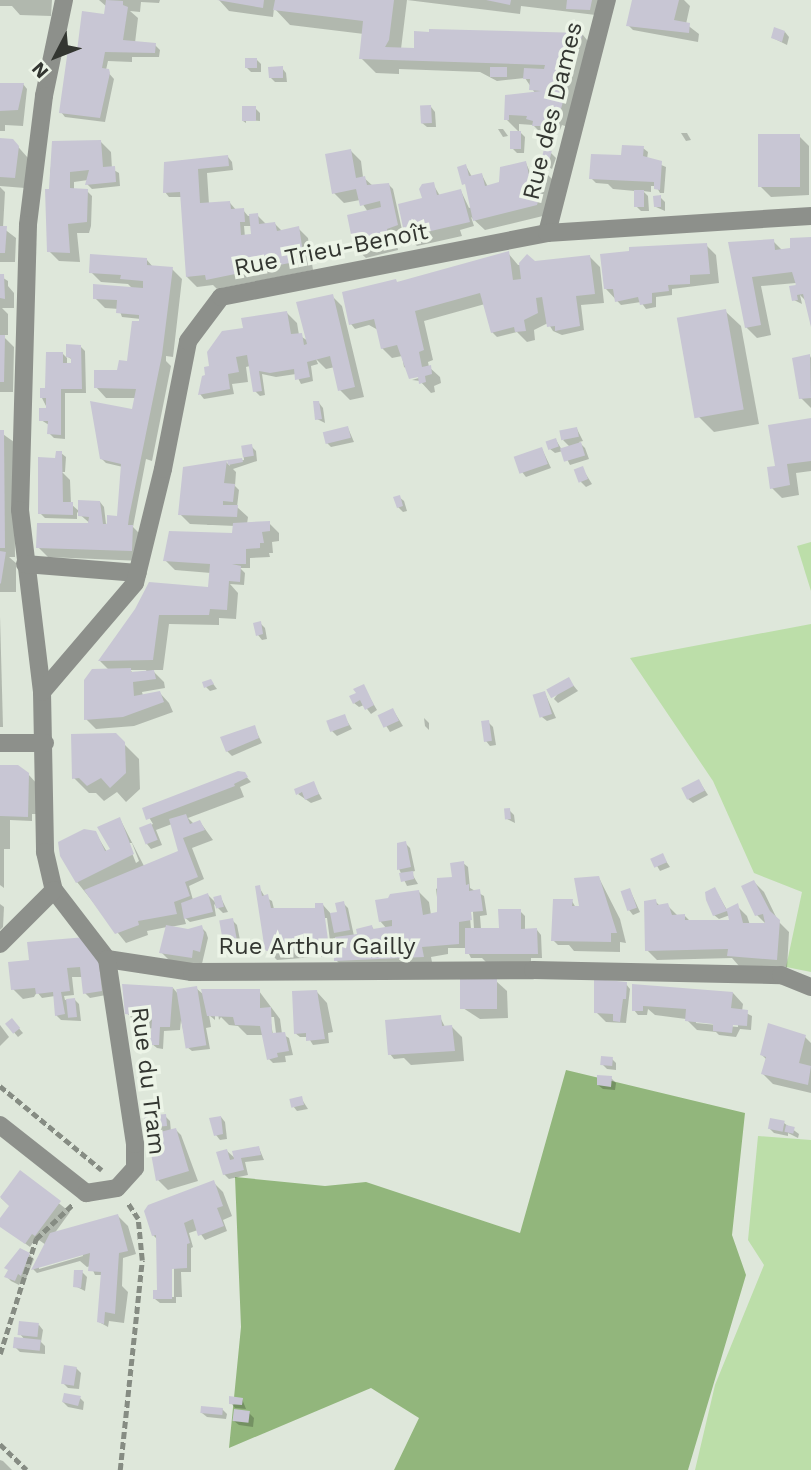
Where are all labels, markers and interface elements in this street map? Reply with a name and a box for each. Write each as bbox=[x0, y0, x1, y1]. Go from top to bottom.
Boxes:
street label: Rue des Dames bbox=[517, 19, 589, 203]
north arrow bbox=[21, 21, 91, 91]
text: N bbox=[27, 57, 53, 83]
street label: Rue Trieu-Benoît bbox=[231, 217, 431, 283]
street label: Rue Arthur Gailly bbox=[218, 933, 416, 961]
street label: Rue du Tram bbox=[125, 1005, 171, 1157]

